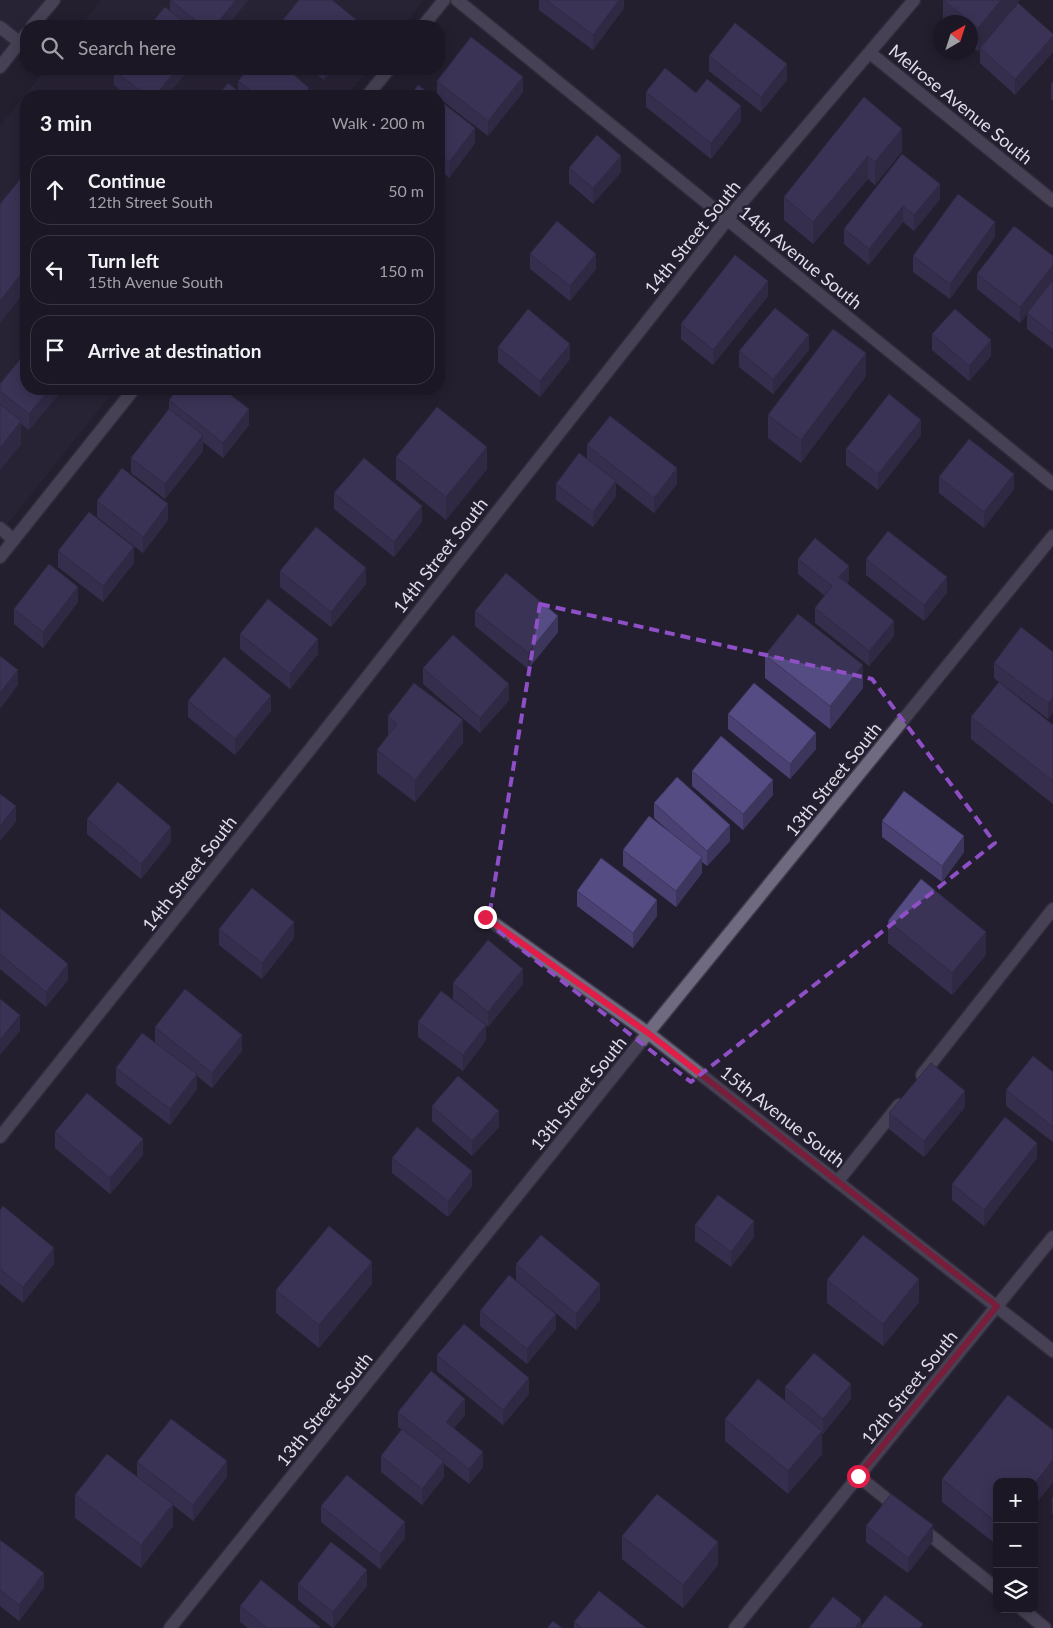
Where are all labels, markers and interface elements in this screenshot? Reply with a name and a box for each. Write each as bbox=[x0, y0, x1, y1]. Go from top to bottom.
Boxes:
north arrow bbox=[933, 15, 978, 60]
search box bbox=[20, 20, 445, 75]
icon: search bbox=[38, 34, 66, 62]
text: Search here bbox=[78, 36, 176, 59]
street label: Melrose Avenue South bbox=[885, 39, 1037, 169]
text: 3 min bbox=[40, 110, 92, 135]
text: Walk · 200 m bbox=[332, 113, 425, 132]
text: Continue bbox=[88, 169, 166, 192]
icon: ahead bbox=[41, 176, 69, 204]
street label: 14th Street South bbox=[639, 176, 745, 298]
text: 50 m bbox=[388, 181, 424, 200]
text: 12th Street South bbox=[88, 192, 213, 211]
street label: 14th Avenue South bbox=[735, 201, 867, 313]
text: Turn left bbox=[88, 249, 159, 272]
icon: left bbox=[41, 256, 69, 284]
text: 150 m bbox=[379, 261, 424, 280]
text: 15th Avenue South bbox=[88, 272, 223, 291]
icon: arrive bbox=[41, 336, 69, 364]
text: Arrive at destination bbox=[88, 339, 261, 362]
street label: 14th Street South bbox=[388, 493, 492, 617]
street label: 13th Street South bbox=[780, 718, 886, 840]
street label: 14th Street South bbox=[137, 811, 241, 935]
route end bbox=[474, 906, 497, 929]
street label: 13th Street South bbox=[525, 1032, 631, 1154]
street label: 15th Avenue South bbox=[716, 1061, 850, 1171]
street label: 12th Street South bbox=[856, 1326, 962, 1448]
street label: 13th Street South bbox=[271, 1348, 377, 1470]
route start bbox=[847, 1465, 870, 1488]
map controls bbox=[993, 1478, 1038, 1613]
button: + bbox=[993, 1478, 1038, 1523]
button: − bbox=[993, 1523, 1038, 1568]
button: layers bbox=[993, 1568, 1038, 1613]

